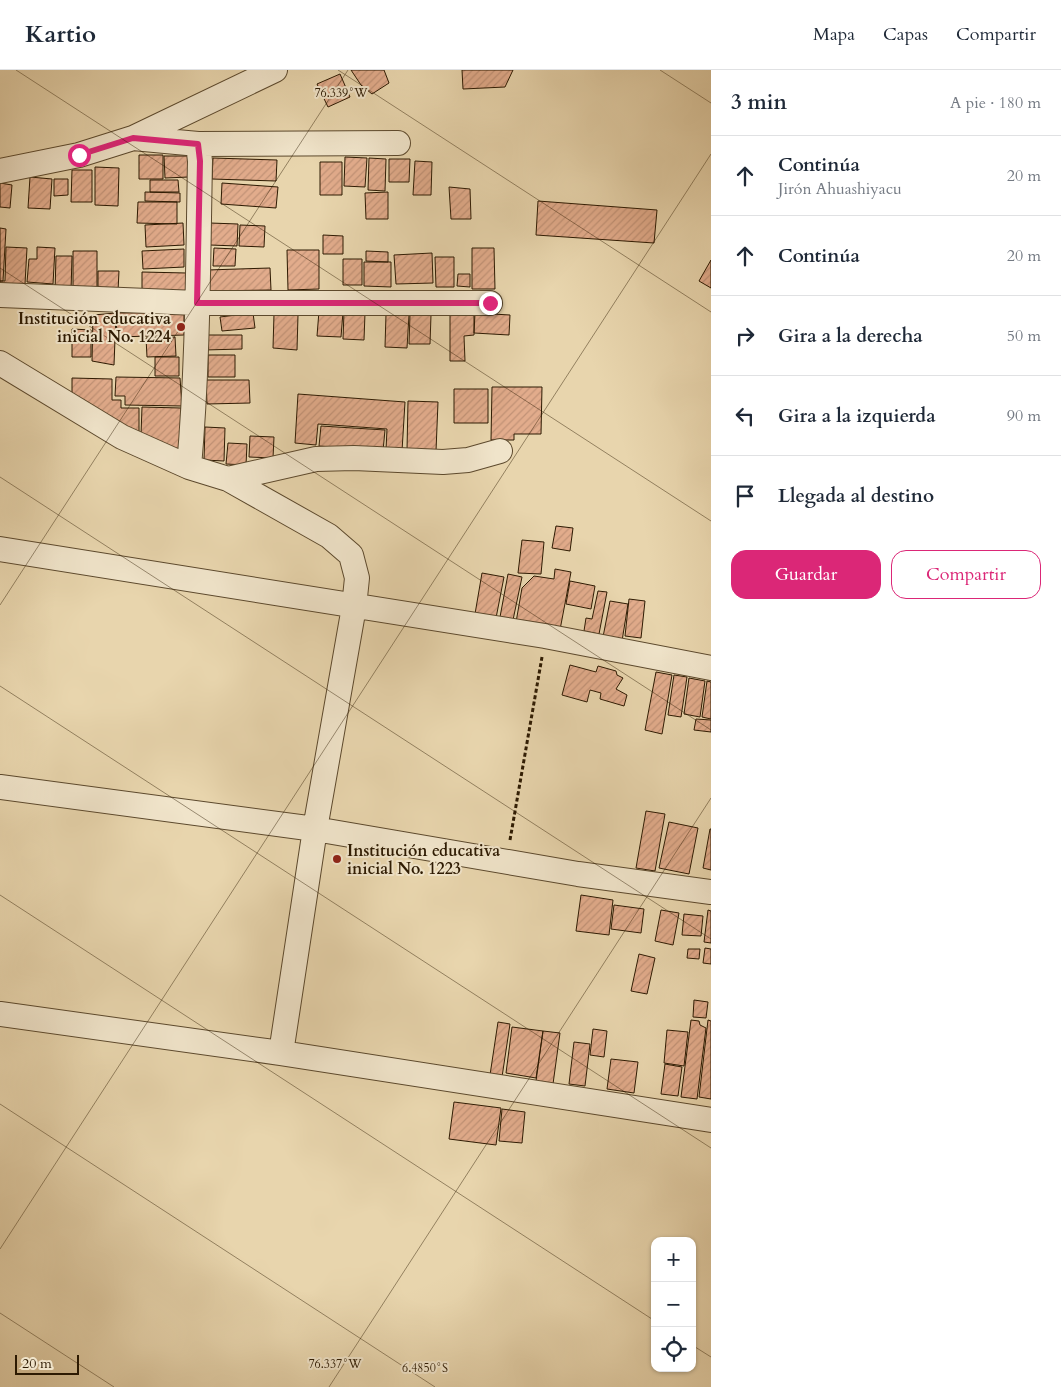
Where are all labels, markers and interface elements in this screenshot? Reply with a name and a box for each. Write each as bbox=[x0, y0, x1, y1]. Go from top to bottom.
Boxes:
text: Kartio bbox=[25, 18, 96, 51]
text: Mapa bbox=[813, 22, 855, 47]
text: Capas bbox=[883, 22, 928, 47]
text: Compartir bbox=[956, 22, 1036, 47]
text: 76.339°W bbox=[314, 85, 368, 101]
text: 3 min bbox=[731, 88, 787, 117]
text: A pie · 180 m bbox=[950, 92, 1041, 114]
route start bbox=[68, 144, 91, 167]
text: Continúa bbox=[778, 152, 860, 178]
icon: ahead bbox=[731, 162, 759, 190]
text: 20 m bbox=[1007, 165, 1041, 187]
text: Jirón Ahuashiyacu bbox=[778, 178, 902, 200]
icon: ahead bbox=[731, 242, 759, 270]
text: Continúa bbox=[778, 243, 860, 269]
text: 20 m bbox=[1007, 245, 1041, 267]
route end bbox=[479, 292, 502, 315]
place label: Institución educativa inicial No. 1224 bbox=[18, 308, 171, 348]
marker: Institución educativa inicial No. 1224 bbox=[175, 321, 187, 333]
icon: right bbox=[731, 322, 759, 350]
text: Gira a la derecha bbox=[778, 323, 923, 349]
text: 50 m bbox=[1007, 325, 1041, 347]
icon: left bbox=[731, 402, 759, 430]
text: Gira a la izquierda bbox=[778, 403, 936, 429]
text: 90 m bbox=[1007, 405, 1041, 427]
icon: arrive bbox=[731, 482, 759, 510]
text: Llegada al destino bbox=[778, 483, 934, 509]
button: Guardar bbox=[731, 550, 881, 599]
button: Compartir bbox=[891, 550, 1041, 599]
place label: Institución educativa inicial No. 1223 bbox=[347, 840, 500, 880]
marker: Institución educativa inicial No. 1223 bbox=[331, 853, 343, 865]
map controls bbox=[651, 1237, 696, 1372]
button: + bbox=[651, 1237, 696, 1282]
button: − bbox=[651, 1282, 696, 1327]
button: locate bbox=[651, 1327, 696, 1372]
scale bar bbox=[15, 1352, 79, 1375]
text: 20 m bbox=[22, 1354, 52, 1373]
text: 76.337°W bbox=[308, 1356, 362, 1372]
text: 6.4850°S bbox=[402, 1360, 448, 1376]

